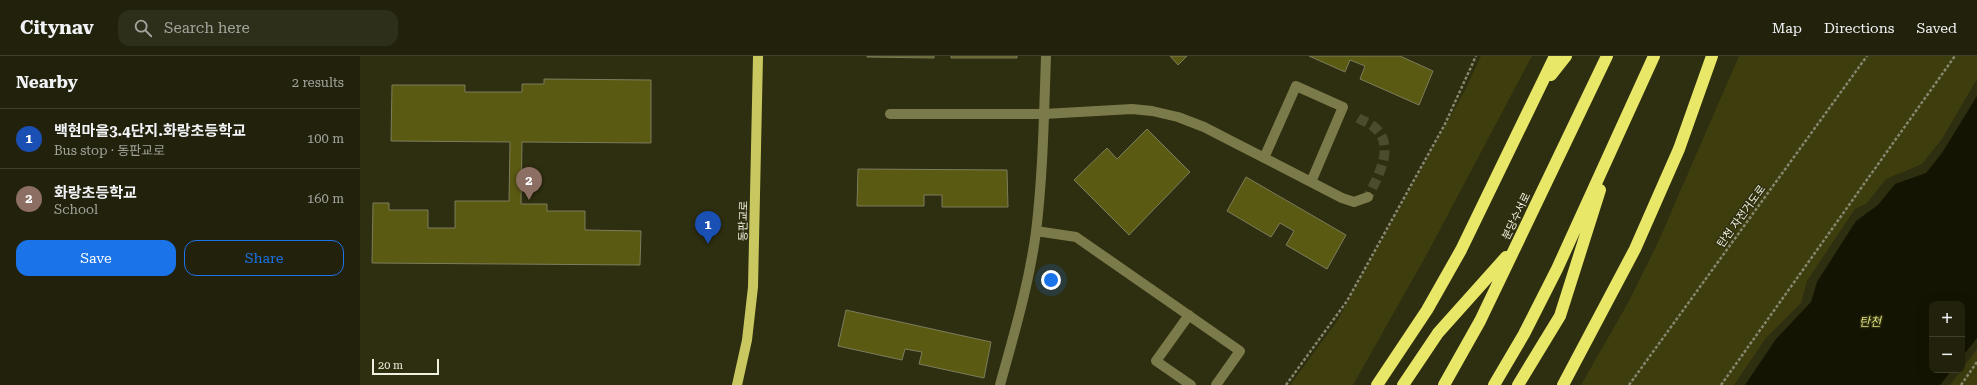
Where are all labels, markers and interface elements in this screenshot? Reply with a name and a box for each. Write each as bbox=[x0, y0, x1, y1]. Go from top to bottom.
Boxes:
search box bbox=[118, 10, 398, 46]
text: Citynav bbox=[20, 16, 94, 39]
icon: search bbox=[132, 17, 154, 39]
text: Search here bbox=[164, 19, 250, 37]
text: Map bbox=[1772, 20, 1802, 36]
text: Directions bbox=[1824, 20, 1894, 36]
text: Saved bbox=[1916, 20, 1957, 36]
text: Nearby bbox=[16, 72, 78, 92]
text: 2 results bbox=[292, 75, 344, 90]
text: 백현마을3.4단지.화랑초등학교 bbox=[54, 122, 246, 140]
text: 1 bbox=[25, 131, 33, 146]
text: 100 m bbox=[307, 131, 344, 146]
text: Bus stop · 동판교로 bbox=[54, 143, 165, 158]
pin: 2 bbox=[516, 167, 542, 200]
street label: 탄천 자전거도로 bbox=[1715, 183, 1768, 250]
text: 화랑초등학교 bbox=[54, 184, 137, 202]
text: 2 bbox=[25, 191, 33, 206]
text: 160 m bbox=[307, 191, 344, 206]
street label: 분당수서로 bbox=[1500, 191, 1533, 242]
street label: 동판교로 bbox=[737, 201, 750, 241]
text: School bbox=[54, 202, 98, 217]
pin: 1 bbox=[695, 211, 721, 244]
button: Save bbox=[16, 240, 176, 276]
button: Share bbox=[184, 240, 344, 276]
your location bbox=[1041, 270, 1061, 290]
map controls bbox=[1929, 301, 1965, 373]
button: + bbox=[1929, 301, 1965, 337]
water label: 탄천 bbox=[1859, 315, 1883, 329]
button: − bbox=[1929, 337, 1965, 373]
scale bar bbox=[372, 357, 439, 376]
text: 20 m bbox=[378, 359, 403, 372]

